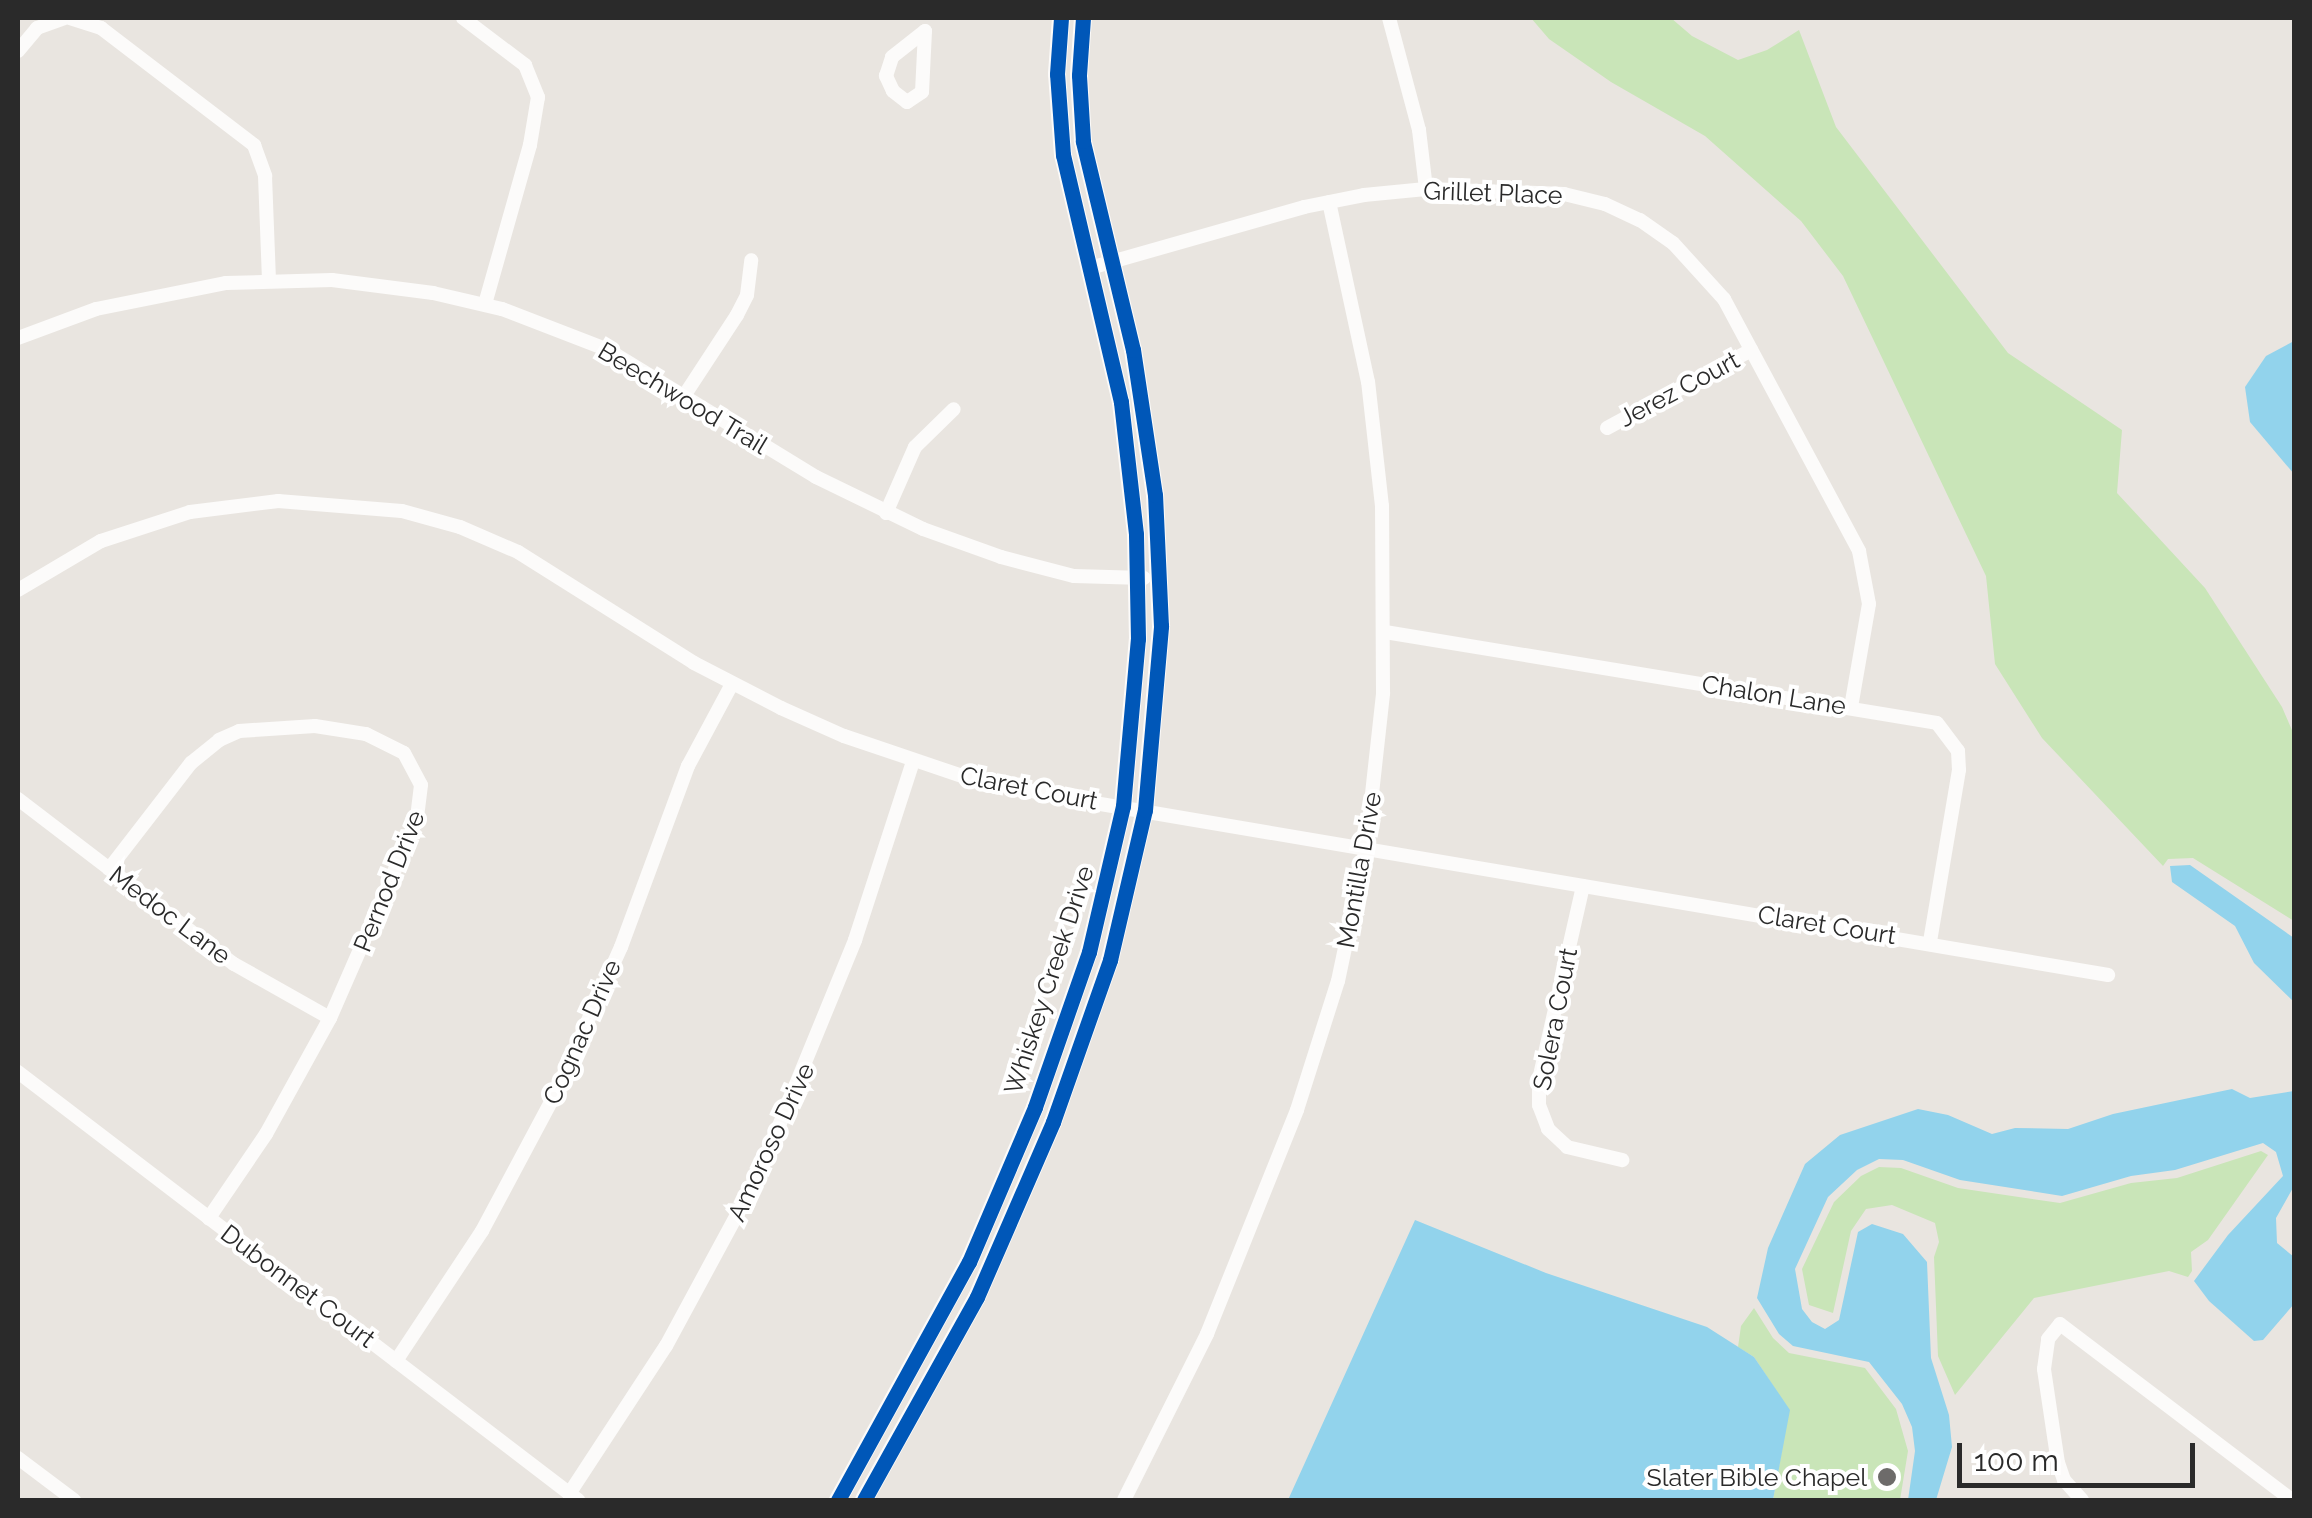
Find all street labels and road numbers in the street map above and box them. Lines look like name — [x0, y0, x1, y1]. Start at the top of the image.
street label: Grillet Place — [1423, 176, 1563, 210]
street label: Beechwood Trail — [592, 335, 774, 461]
street label: Jerez Court — [1614, 345, 1744, 433]
street label: Chalon Lane — [1700, 669, 1848, 721]
street label: Claret Court — [958, 760, 1100, 816]
street label: Montilla Drive — [1330, 790, 1388, 950]
street label: Pernod Drive — [347, 806, 431, 956]
street label: Medoc Lane — [103, 860, 237, 970]
street label: Whiskey Creek Drive — [998, 862, 1100, 1098]
street label: Claret Court — [1756, 899, 1898, 951]
street label: Solera Court — [1527, 945, 1583, 1093]
street label: Cognac Drive — [537, 955, 627, 1109]
street label: Amoroso Drive — [721, 1058, 821, 1226]
street label: Dubonnet Court — [215, 1218, 381, 1354]

